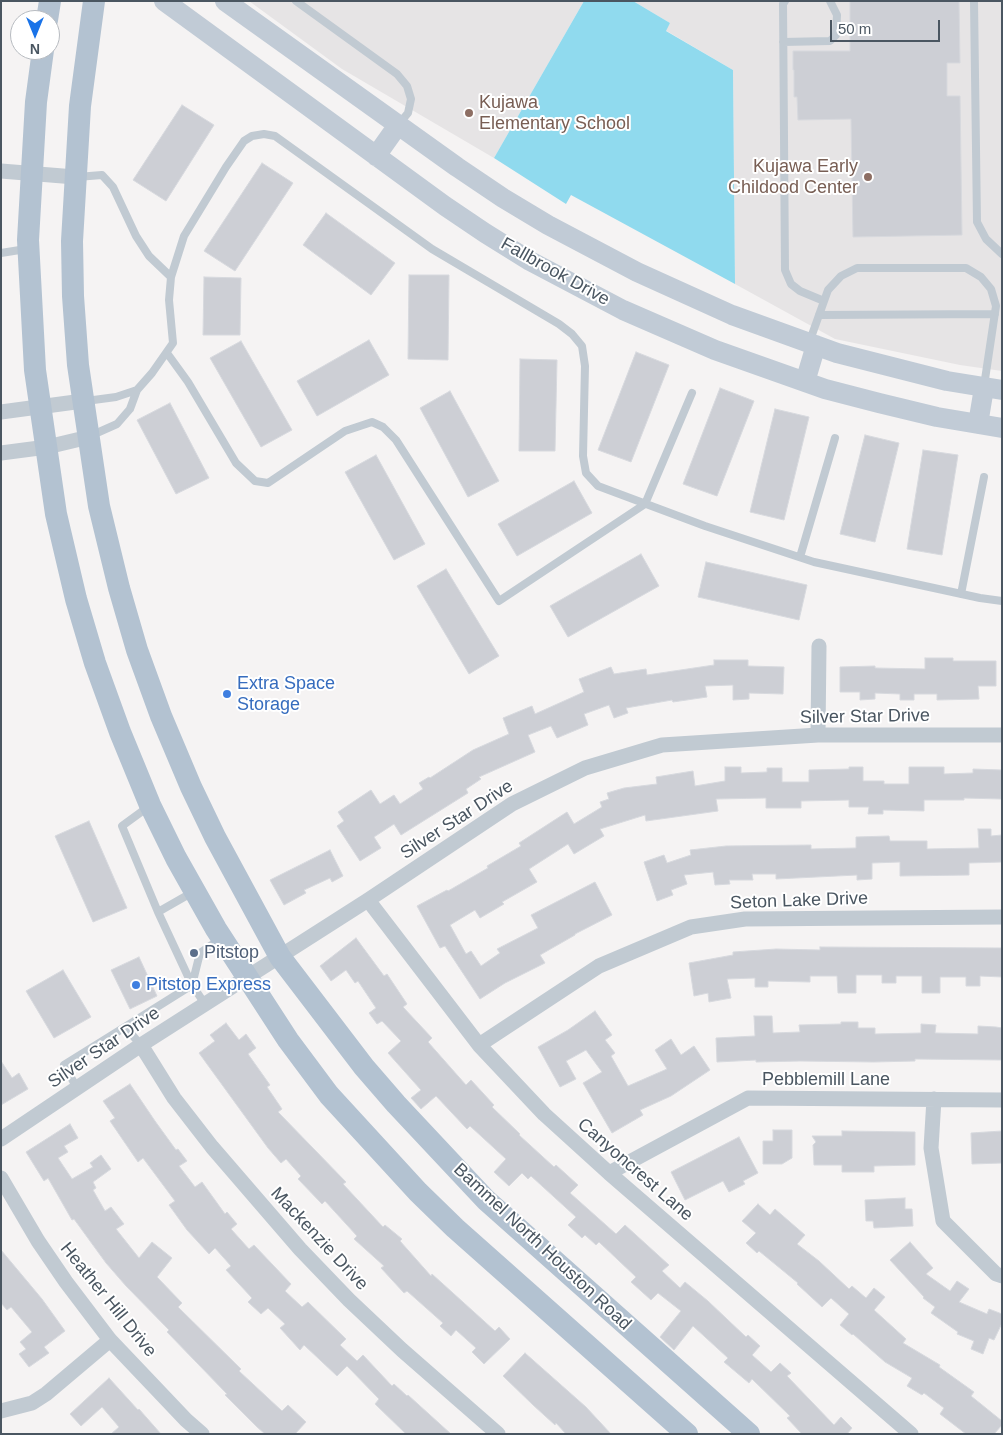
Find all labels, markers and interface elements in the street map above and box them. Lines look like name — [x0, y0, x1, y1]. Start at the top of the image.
north arrow — [10, 10, 60, 60]
scale bar — [833, 10, 943, 42]
text: 50 m — [838, 20, 871, 37]
text: N — [30, 41, 40, 57]
place label: Kujawa Elementary School — [479, 92, 630, 134]
marker: Kujawa Elementary School — [463, 107, 475, 119]
place label: Kujawa Early Childood Center — [728, 156, 858, 198]
marker: Kujawa Early Childood Center — [862, 171, 874, 183]
street label: Fallbrook Drive — [497, 233, 613, 311]
place label: Extra Space Storage — [237, 673, 335, 716]
marker: Extra Space Storage — [221, 688, 233, 700]
street label: Silver Star Drive — [800, 705, 930, 729]
street label: Silver Star Drive — [397, 776, 517, 864]
street label: Seton Lake Drive — [730, 888, 868, 914]
place label: Pitstop — [204, 942, 259, 964]
marker: Pitstop — [188, 947, 200, 959]
place label: Pitstop Express — [146, 974, 271, 996]
marker: Pitstop Express — [130, 979, 142, 991]
street label: Silver Star Drive — [44, 1003, 164, 1093]
street label: Pebblemill Lane — [762, 1069, 890, 1091]
street label: Canyoncrest Lane — [573, 1114, 697, 1226]
street label: Bammel North Houston Road — [449, 1159, 635, 1335]
street label: Mackenzie Drive — [266, 1183, 372, 1295]
street label: Heather Hill Drive — [55, 1238, 161, 1362]

